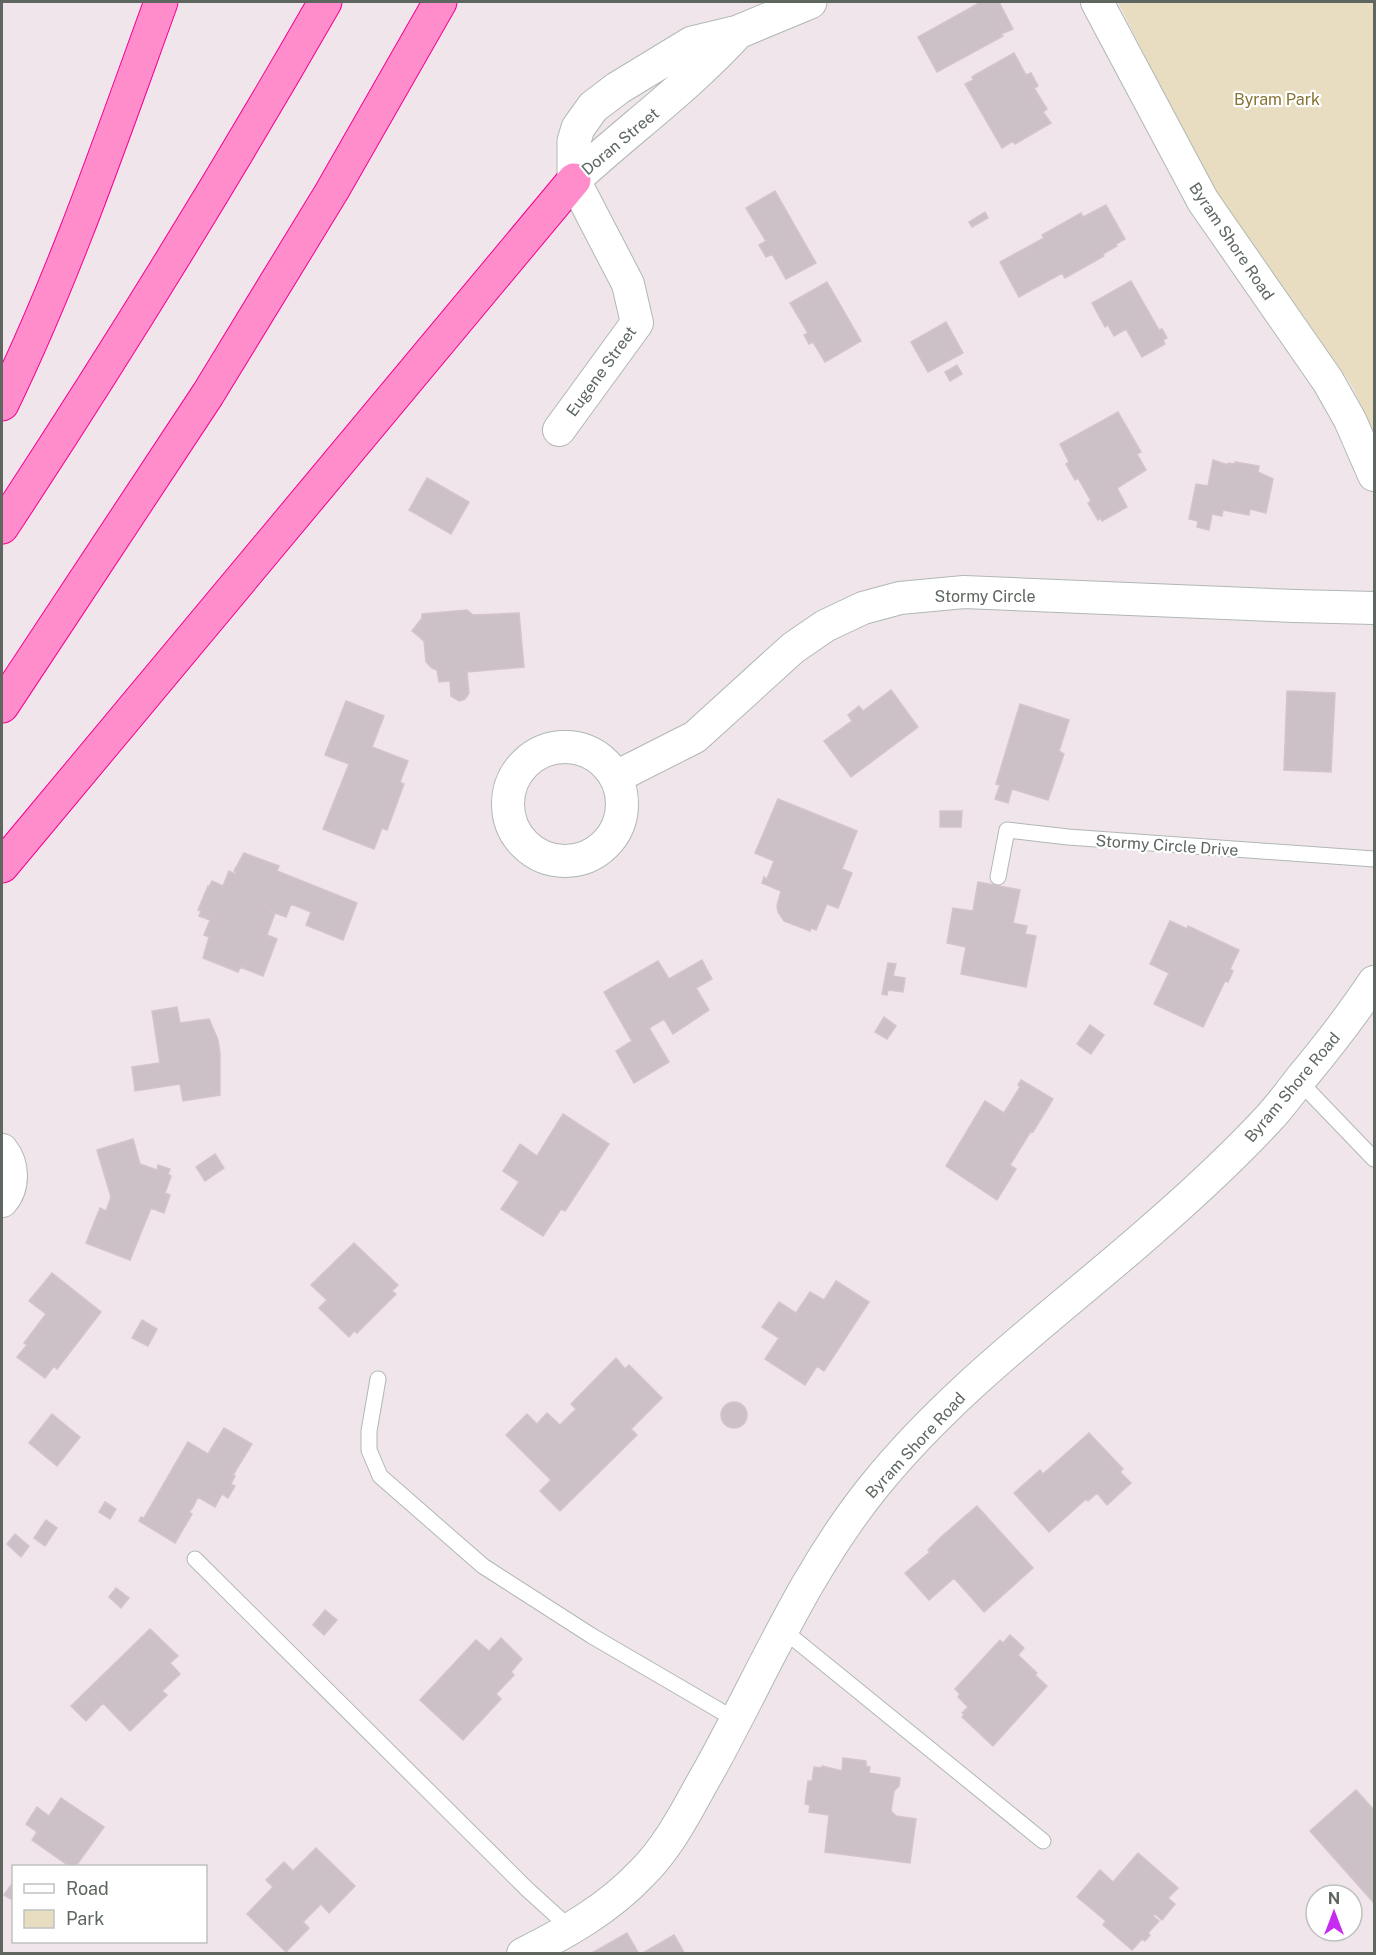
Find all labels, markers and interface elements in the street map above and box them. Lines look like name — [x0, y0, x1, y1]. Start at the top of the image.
park label: Byram Park — [1234, 90, 1320, 109]
street label: Doran Street — [578, 104, 663, 179]
street label: Byram Shore Road — [1185, 179, 1278, 304]
street label: Eugene Street — [562, 323, 640, 420]
street label: Stormy Circle — [935, 587, 1036, 606]
street label: Stormy Circle Drive — [1095, 831, 1239, 860]
street label: Byram Shore Road — [1241, 1028, 1344, 1146]
street label: Byram Shore Road — [861, 1389, 969, 1502]
legend — [12, 1865, 207, 1943]
text: Road — [66, 1878, 109, 1899]
north arrow — [1304, 1883, 1364, 1943]
text: N — [1328, 1889, 1340, 1908]
text: Park — [66, 1908, 104, 1929]

